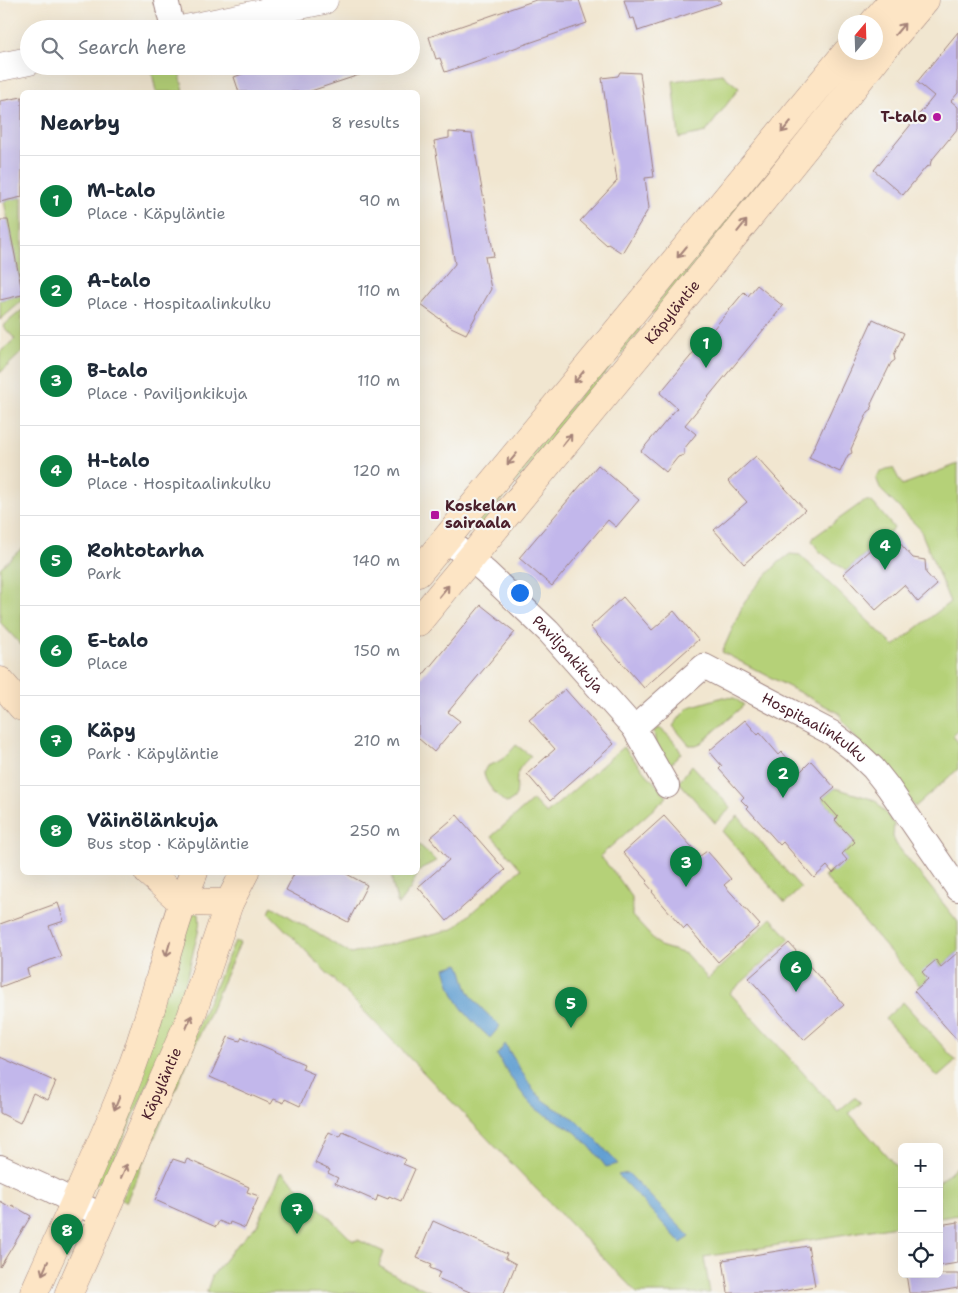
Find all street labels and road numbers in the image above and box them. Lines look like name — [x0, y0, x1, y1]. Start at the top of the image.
street label: Käpyläntie — [640, 276, 704, 348]
street label: Paviljonkikuja — [528, 611, 609, 698]
street label: Hospitaalinkulku — [758, 688, 871, 767]
street label: Käpyläntie — [137, 1044, 186, 1123]

